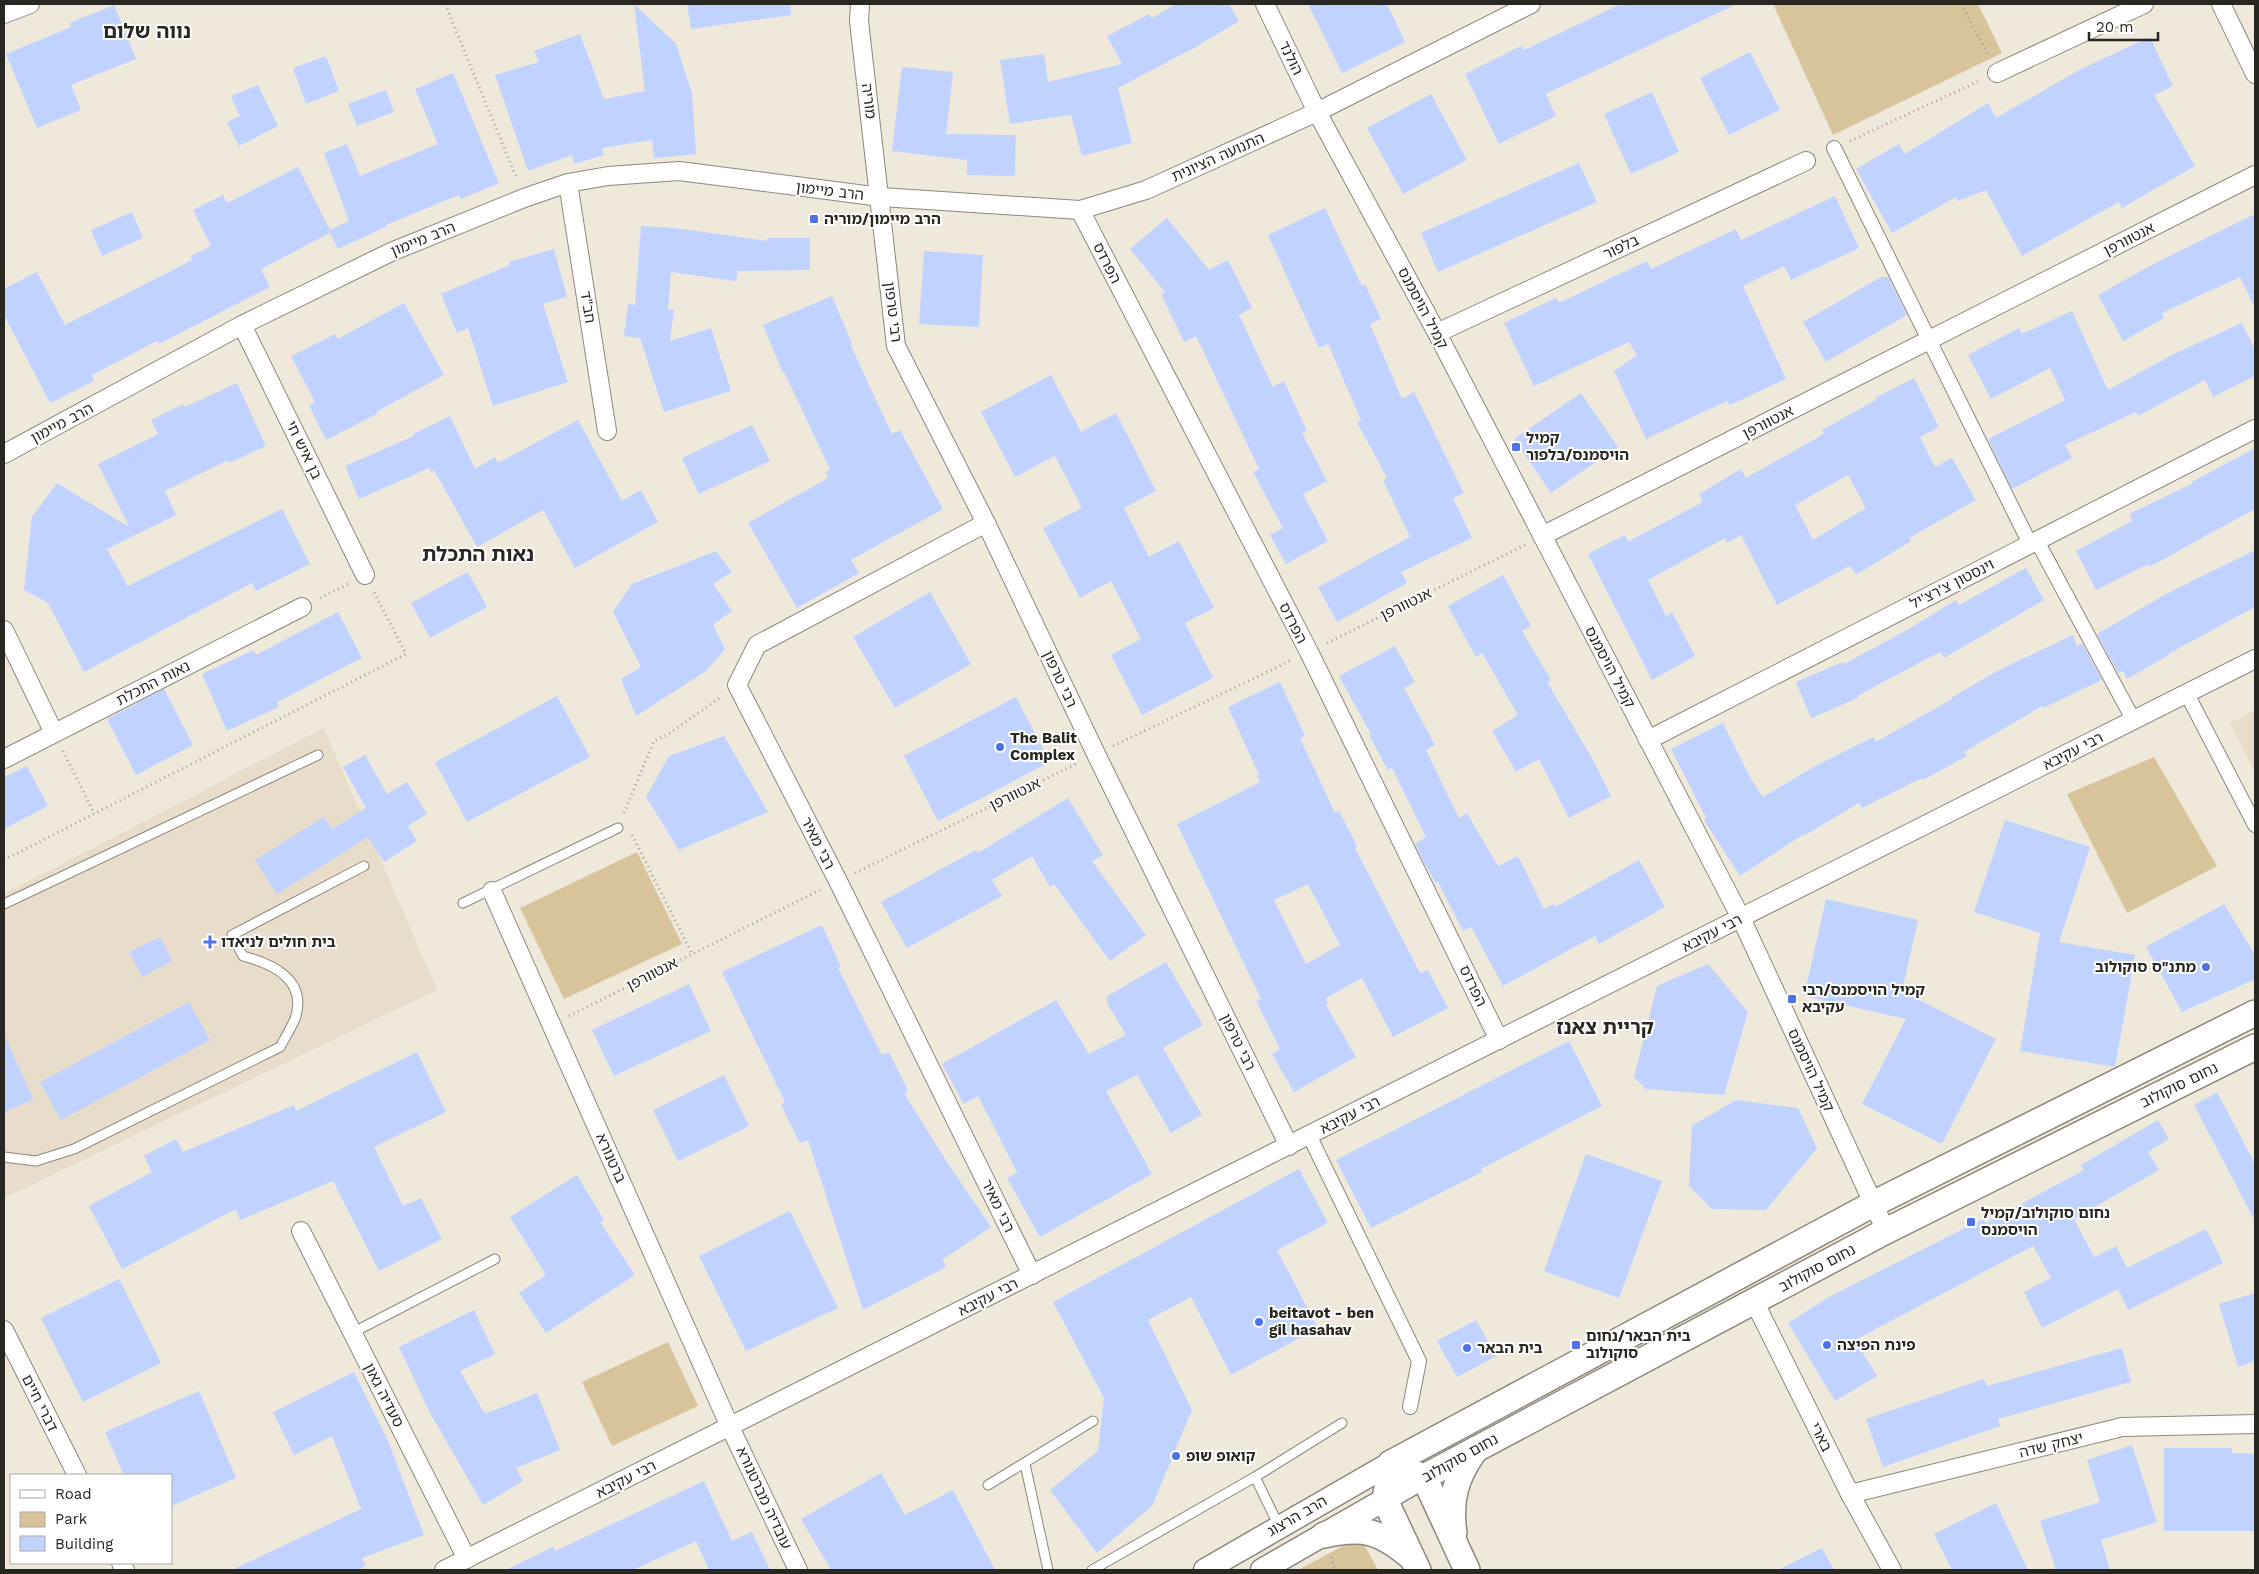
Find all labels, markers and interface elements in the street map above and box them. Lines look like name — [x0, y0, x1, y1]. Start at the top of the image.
scale bar — [2089, 10, 2158, 42]
text: 20 m — [2096, 18, 2134, 36]
district label: נווה שלום — [103, 19, 191, 43]
street label: הולנד — [1275, 38, 1307, 78]
street label: מוריה — [858, 82, 880, 120]
street label: התנועה הציונית — [1169, 129, 1267, 185]
street label: הרב מיימון — [795, 178, 865, 204]
place label: הרב מיימון/מוריה — [824, 210, 941, 228]
marker: הרב מיימון/מוריה — [808, 213, 820, 225]
street label: הרב מיימון — [388, 218, 458, 260]
street label: אנטוורפן — [2100, 219, 2158, 259]
street label: בלפור — [1600, 231, 1642, 263]
street label: הפרדס — [1089, 240, 1125, 286]
street label: קמיל הויסמנס — [1394, 264, 1452, 352]
street label: רבי טרפון — [880, 281, 906, 343]
street label: חב"ד — [577, 289, 599, 325]
street label: הרב מיימון — [28, 399, 96, 447]
street label: אנטוורפן — [1739, 402, 1797, 442]
street label: בן איש חי — [282, 418, 326, 482]
place label: קמיל הויסמנס/בלפור — [1526, 429, 1629, 464]
marker: קמיל הויסמנס/בלפור — [1510, 441, 1522, 453]
district label: נאות התכלת — [422, 542, 534, 566]
street label: וינסטון צ'רצ'יל — [1907, 555, 1997, 613]
street label: אנטוורפן — [1377, 584, 1435, 624]
street label: הפרדס — [1275, 600, 1311, 646]
street label: קמיל הויסמנס — [1581, 623, 1639, 711]
street label: רבי טרפון — [1039, 648, 1081, 710]
street label: נאות התכלת — [113, 657, 193, 709]
street label: רבי עקיבא — [2040, 728, 2106, 774]
place label: The Balit Complex — [1010, 729, 1077, 764]
marker: The Balit Complex — [994, 741, 1006, 753]
street label: אנטוורפן — [986, 774, 1044, 814]
street label: רבי מאיר — [797, 814, 839, 872]
street label: רבי עקיבא — [1679, 910, 1745, 956]
place label: בית חולים לניאדו — [221, 933, 336, 951]
marker: בית חולים לניאדו — [203, 935, 217, 949]
street label: אנטוורפן — [623, 954, 681, 994]
place label: מתנ"ס סוקולוב — [2095, 958, 2196, 976]
marker: מתנ"ס סוקולוב — [2200, 961, 2212, 973]
street label: הפרדס — [1455, 962, 1491, 1010]
place label: קמיל הויסמנס/רבי עקיבא — [1802, 981, 1925, 1016]
marker: קמיל הויסמנס/רבי עקיבא — [1786, 993, 1798, 1005]
street label: רבי טרפון — [1217, 1011, 1259, 1073]
district label: קריית צאנז — [1556, 1015, 1654, 1039]
street label: קמיל הויסמנס — [1784, 1026, 1838, 1114]
street label: נחום סוקולוב — [2137, 1058, 2221, 1112]
street label: רבי עקיבא — [1317, 1092, 1383, 1138]
street label: ברטנורא — [592, 1130, 630, 1186]
street label: רבי מאיר — [978, 1177, 1018, 1235]
place label: נחום סוקולוב/קמיל הויסמנס — [1981, 1204, 2110, 1239]
marker: נחום סוקולוב/קמיל הויסמנס — [1965, 1216, 1977, 1228]
street label: נחום סוקולוב — [1776, 1240, 1858, 1296]
street label: רבי עקיבא — [955, 1274, 1021, 1320]
place label: beitavot - ben gil hasahav — [1269, 1304, 1374, 1339]
marker: beitavot - ben gil hasahav — [1253, 1316, 1265, 1328]
place label: בית הבאר/נחום סוקולוב — [1586, 1327, 1691, 1362]
place label: פינת הפיצה — [1837, 1336, 1916, 1354]
place label: בית הבאר — [1477, 1339, 1543, 1357]
marker: בית הבאר/נחום סוקולוב — [1570, 1339, 1582, 1351]
marker: פינת הפיצה — [1821, 1339, 1833, 1351]
marker: בית הבאר — [1461, 1342, 1473, 1354]
street label: סעדיה גאון — [360, 1360, 408, 1430]
street label: דברי חיים — [18, 1371, 62, 1435]
street label: בארי — [1806, 1419, 1836, 1455]
street label: יצחק שדה — [2017, 1428, 2085, 1462]
street label: נחום סוקולוב — [1419, 1430, 1501, 1486]
street label: עובדיה מברטנורא — [732, 1444, 796, 1552]
place label: קואופ שופ — [1186, 1447, 1256, 1465]
marker: קואופ שופ — [1170, 1450, 1182, 1462]
street label: רבי עקיבא — [593, 1456, 659, 1502]
legend — [10, 1474, 172, 1564]
text: Road — [55, 1485, 92, 1503]
street label: הרב הרצוג — [1264, 1492, 1330, 1540]
text: Park — [55, 1510, 88, 1528]
text: Building — [55, 1535, 113, 1553]

